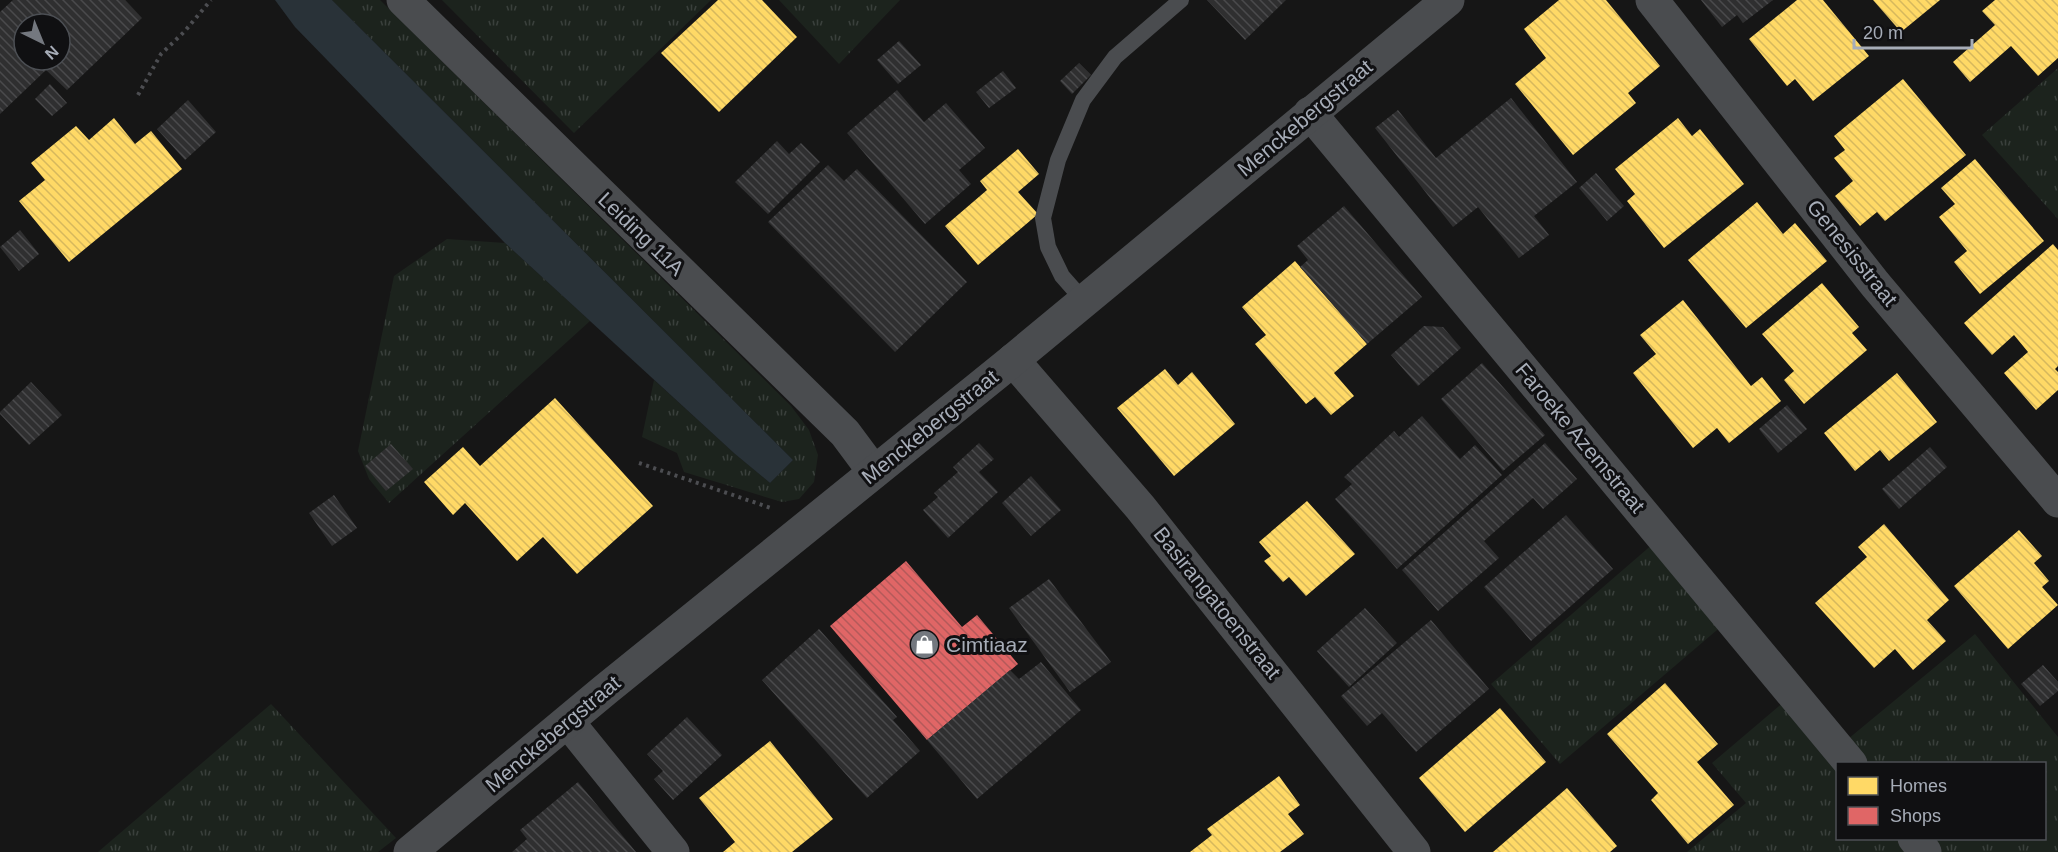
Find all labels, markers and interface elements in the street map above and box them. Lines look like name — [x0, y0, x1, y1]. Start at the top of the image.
north arrow — [12, 12, 72, 72]
scale bar — [1854, 12, 1972, 50]
text: 20 m — [1863, 23, 1903, 43]
text: N — [42, 42, 62, 63]
street label: Menckebergstraat — [1233, 55, 1377, 180]
street label: Leiding 11A — [594, 187, 689, 280]
street label: Genesisstraat — [1803, 195, 1902, 310]
street label: Faroeke Azemstraat — [1511, 358, 1650, 517]
street label: Menckebergstraat — [857, 365, 1002, 488]
street label: Basirangatoenstraat — [1149, 522, 1286, 683]
shop icon: Cimtiaaz — [909, 629, 941, 661]
place label: Cimtiaaz — [946, 633, 1028, 656]
street label: Menckebergstraat — [481, 671, 625, 796]
legend — [1836, 762, 2046, 840]
text: Homes — [1890, 776, 1947, 796]
text: Shops — [1890, 806, 1941, 826]

